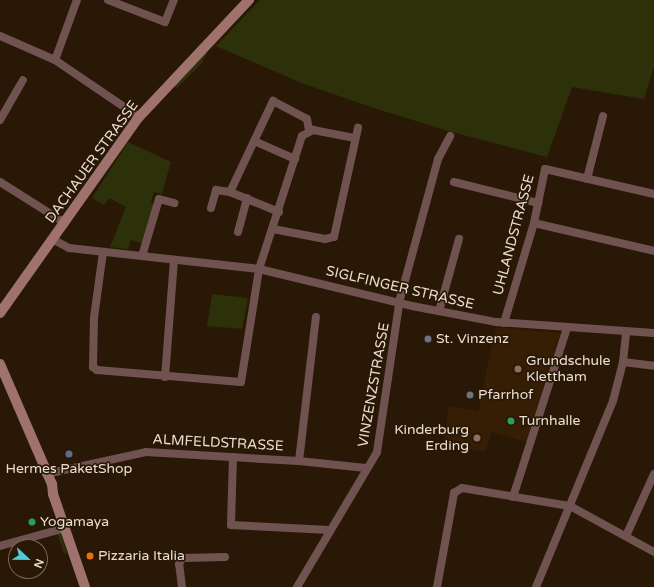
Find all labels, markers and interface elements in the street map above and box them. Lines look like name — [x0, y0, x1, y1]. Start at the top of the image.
street label: DACHAUER STRASSE — [42, 97, 142, 227]
street label: UHLANDSTRASSE — [490, 173, 538, 297]
street label: SIGLFINGER STRASSE — [324, 263, 476, 313]
street label: VINZENZSTRASSE — [355, 321, 393, 449]
place label: St. Vinzenz — [436, 331, 509, 347]
marker: St. Vinzenz — [423, 334, 433, 344]
place label: Grundschule Klettham — [526, 353, 610, 386]
marker: Grundschule Klettham — [513, 364, 523, 374]
place label: Pfarrhof — [478, 387, 533, 403]
marker: Pfarrhof — [465, 390, 475, 400]
place label: Turnhalle — [519, 413, 580, 429]
marker: Turnhalle — [506, 416, 516, 426]
place label: Kinderburg Erding — [394, 422, 469, 454]
street label: ALMFELDSTRASSE — [152, 431, 284, 455]
marker: Kinderburg Erding — [472, 433, 482, 443]
marker: Hermes PaketShop — [64, 449, 74, 459]
place label: Hermes PaketShop — [6, 461, 132, 477]
place label: Yogamaya — [40, 514, 109, 530]
marker: Yogamaya — [27, 517, 37, 527]
north arrow — [8, 539, 48, 579]
place label: Pizzaria Italia — [98, 548, 185, 564]
marker: Pizzaria Italia — [85, 551, 95, 561]
text: N — [31, 557, 46, 570]

